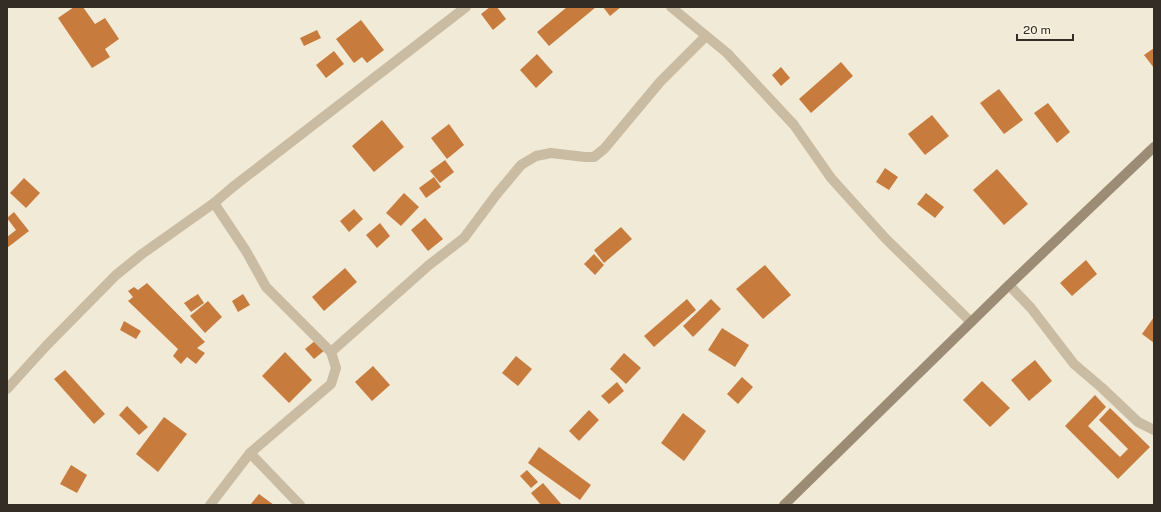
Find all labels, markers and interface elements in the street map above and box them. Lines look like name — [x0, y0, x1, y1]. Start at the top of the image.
scale bar — [1017, 16, 1073, 42]
text: 20 m — [1023, 23, 1051, 37]

